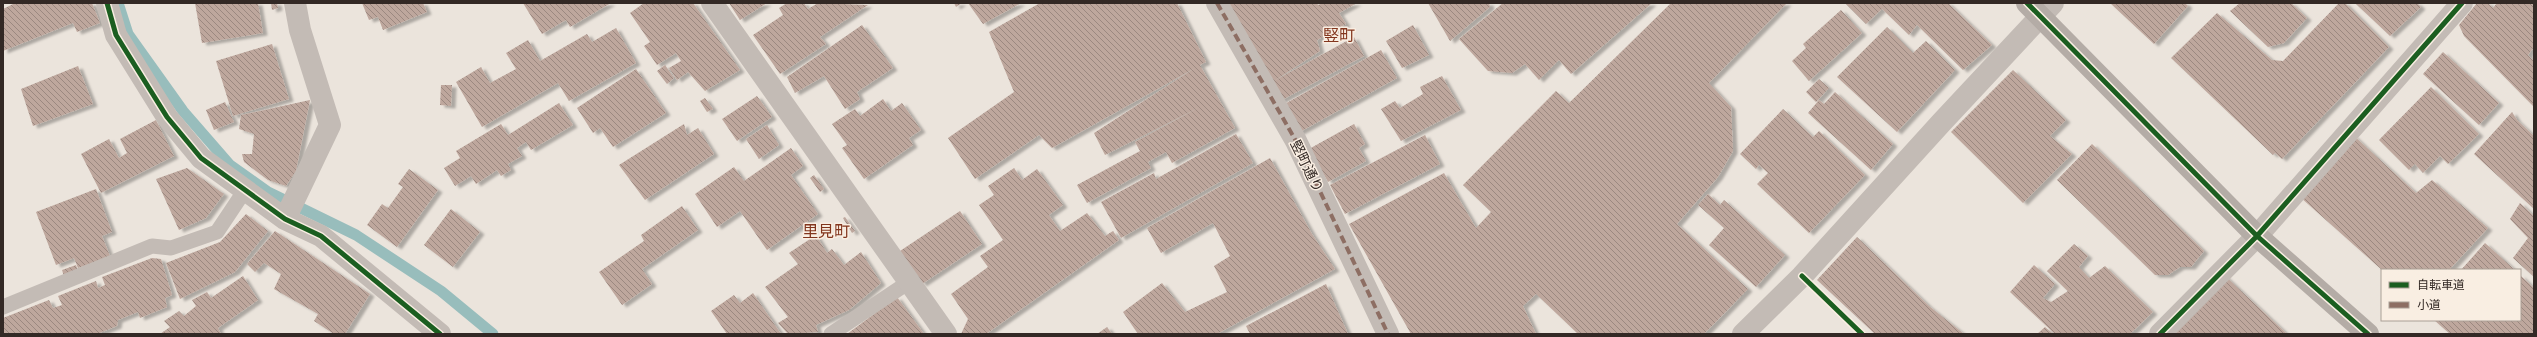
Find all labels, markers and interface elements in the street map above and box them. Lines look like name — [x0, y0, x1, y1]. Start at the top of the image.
district label: 竪町 — [1323, 27, 1355, 44]
street label: 竪町通り — [1288, 137, 1326, 195]
district label: 里見町 — [802, 223, 850, 240]
legend — [2381, 269, 2521, 321]
text: 自転車道 — [2417, 278, 2465, 292]
text: 小道 — [2417, 298, 2441, 312]

